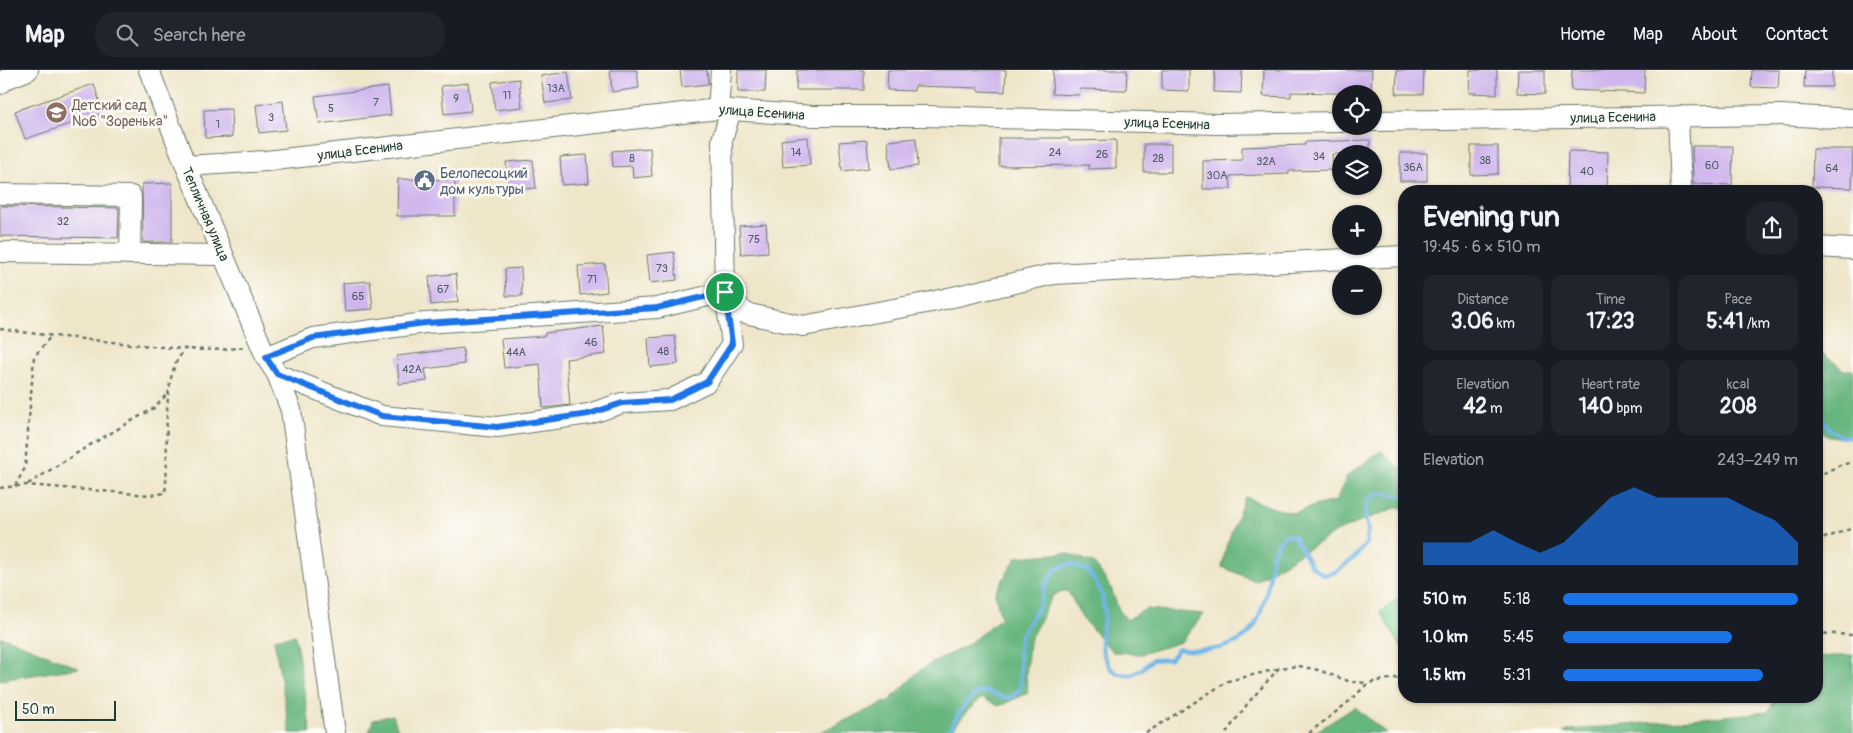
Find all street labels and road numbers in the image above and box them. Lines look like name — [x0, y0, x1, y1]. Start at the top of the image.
street label: улица Есенина — [718, 101, 805, 124]
street label: улица Есенина — [1569, 108, 1656, 127]
street label: улица Есенина — [1123, 113, 1210, 133]
street label: улица Есенина — [315, 137, 404, 164]
street label: Тепличная улица — [178, 165, 233, 264]

